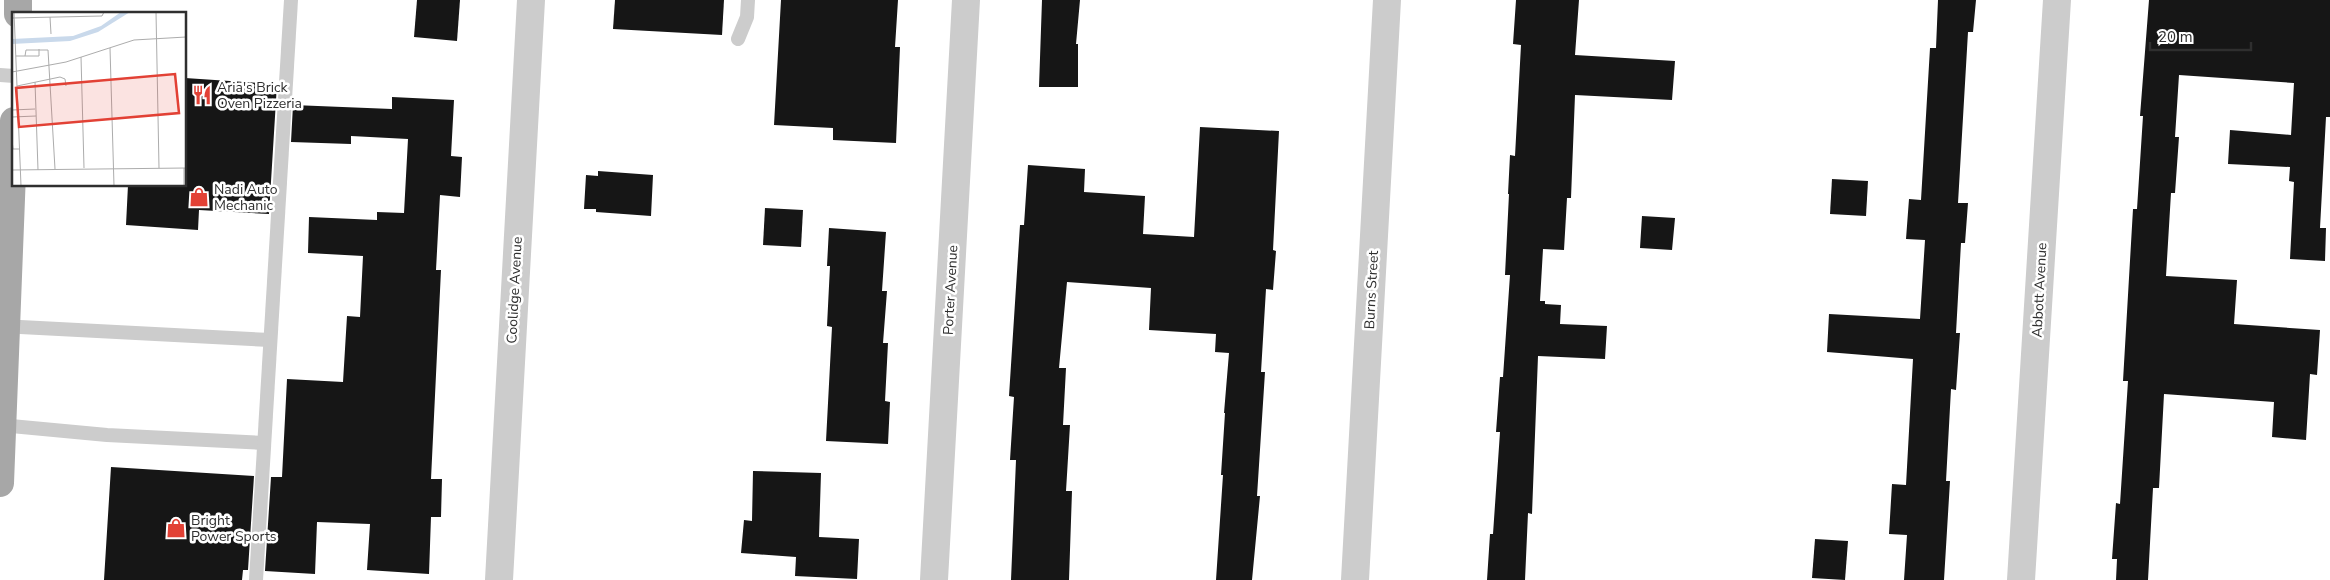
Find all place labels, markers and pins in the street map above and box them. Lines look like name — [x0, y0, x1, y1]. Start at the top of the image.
place label: Aria's Brick Oven Pizzeria — [217, 78, 302, 113]
restaurant icon: Aria's Brick Oven Pizzeria — [191, 84, 213, 106]
place label: Nadi Auto Mechanic — [214, 180, 278, 215]
shop icon: Nadi Auto Mechanic — [188, 186, 210, 208]
place label: Bright Power Sports — [191, 511, 277, 546]
shop icon: Bright Power Sports — [165, 517, 187, 539]

